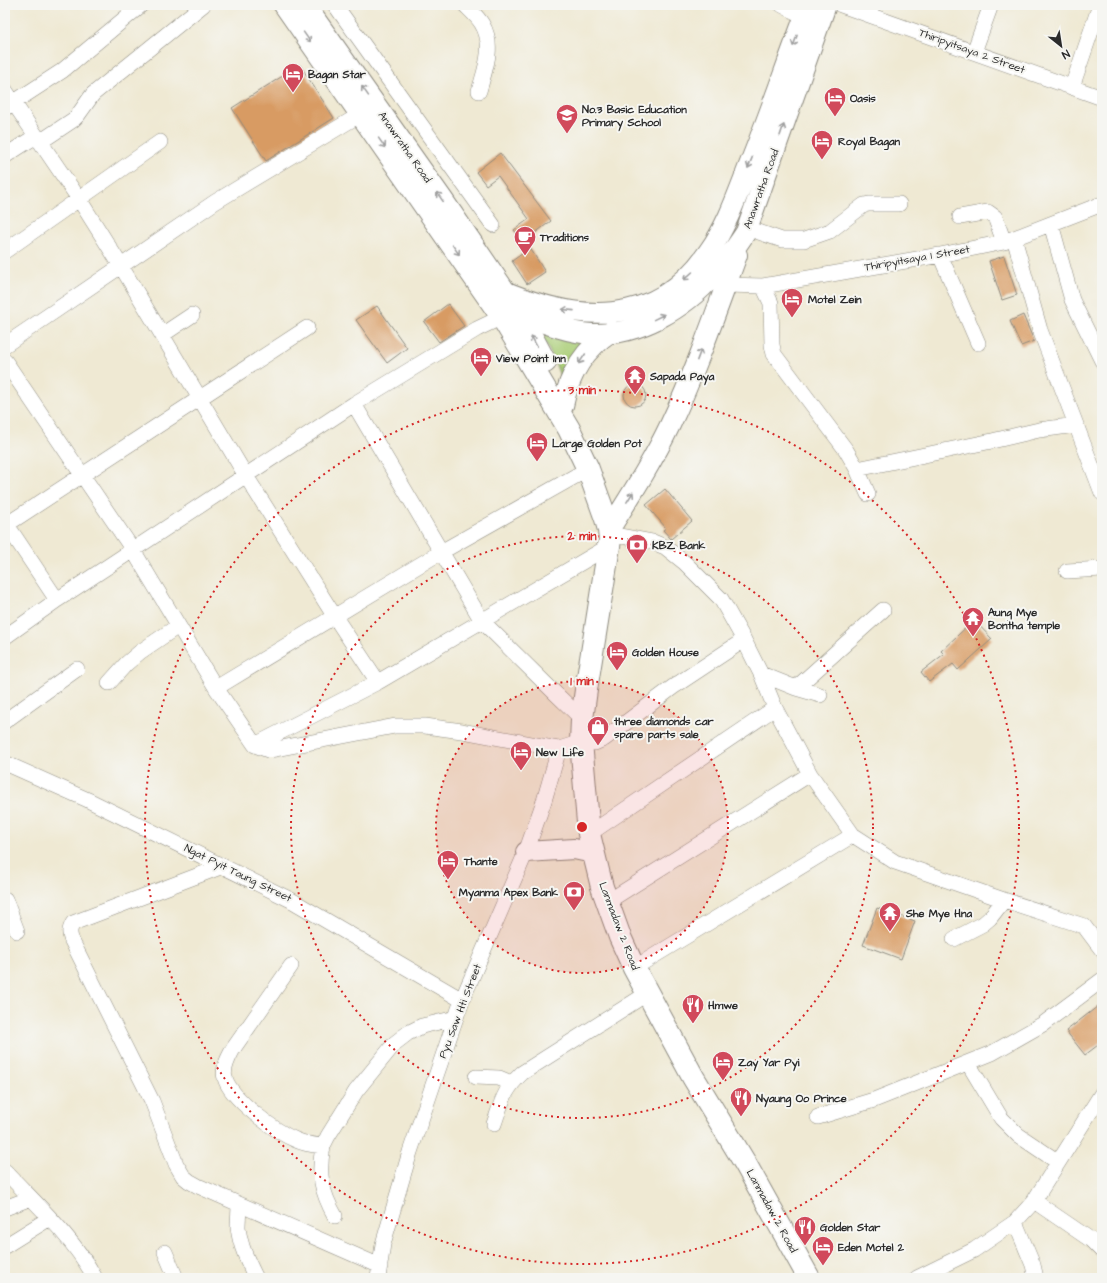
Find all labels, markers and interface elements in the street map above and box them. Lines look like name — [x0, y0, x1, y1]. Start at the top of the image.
street label: Thiripyitsaya 2 Street — [917, 25, 1028, 78]
north arrow — [1041, 26, 1081, 66]
one-way arrow — [303, 31, 311, 42]
one-way arrow — [791, 35, 799, 47]
text: N — [1059, 46, 1072, 62]
hotel icon: Bagan Star — [280, 61, 306, 94]
place label: Bagan Star — [308, 67, 367, 84]
one-way arrow — [361, 85, 369, 96]
hotel icon: Oasis — [822, 85, 848, 118]
place label: Oasis — [850, 91, 876, 106]
school or university icon: No.3 Basic Education Primary School — [554, 102, 580, 135]
place label: No.3 Basic Education Primary School — [582, 102, 687, 132]
street label: Anawratha Road — [375, 108, 435, 186]
one-way arrow — [778, 124, 786, 136]
hotel icon: Royal Bagan — [809, 128, 835, 161]
place label: Royal Bagan — [838, 134, 900, 151]
one-way arrow — [378, 137, 386, 148]
street label: Anawratha Road — [740, 147, 783, 231]
one-way arrow — [745, 157, 753, 169]
one-way arrow — [436, 192, 444, 203]
cafe icon: Traditions — [512, 224, 538, 257]
place label: Traditions — [539, 230, 590, 245]
street label: Thiripyitsaya 1 Street — [863, 241, 972, 276]
one-way arrow — [452, 244, 460, 255]
one-way arrow — [683, 271, 693, 280]
hotel icon: Motel Zein — [779, 286, 805, 319]
place label: Motel Zein — [808, 292, 862, 307]
one-way arrow — [562, 307, 575, 314]
one-way arrow — [653, 313, 665, 320]
one-way arrow — [530, 335, 537, 347]
hotel icon: View Point Inn — [468, 345, 494, 378]
one-way arrow — [695, 349, 703, 361]
place label: View Point Inn — [495, 351, 566, 366]
one-way arrow — [578, 353, 586, 364]
temple icon: Sapada Paya — [622, 363, 648, 396]
place label: Sapada Paya — [649, 369, 715, 386]
text: 3 min — [567, 382, 596, 399]
hotel icon: Large Golden Pot — [524, 430, 550, 463]
place label: Large Golden Pot — [552, 436, 643, 453]
one-way arrow — [626, 492, 634, 503]
text: 2 min — [567, 528, 596, 545]
bank icon: KBZ Bank — [624, 532, 650, 565]
place label: KBZ Bank — [652, 538, 705, 553]
temple icon: Aung Mye Bontha temple — [960, 605, 986, 638]
place label: Aung Mye Bontha temple — [988, 605, 1060, 634]
hotel icon: Golden House — [604, 639, 630, 672]
place label: Golden House — [632, 645, 699, 660]
text: 1 min — [570, 673, 594, 690]
shop icon: three diamonds car spare parts sale — [585, 714, 611, 747]
place label: three diamonds car spare parts sale — [613, 714, 715, 743]
hotel icon: New Life — [508, 739, 534, 772]
place label: New Life — [536, 745, 584, 760]
centre of rings — [575, 820, 589, 834]
street label: Ngat Pyit Taung Street — [181, 840, 295, 907]
hotel icon: Thante — [435, 848, 461, 881]
place label: Thante — [463, 854, 498, 869]
bank icon: Myanma Apex Bank — [561, 879, 587, 912]
street label: Lanmadaw 2 Road — [595, 880, 643, 973]
place label: Myanma Apex Bank — [459, 885, 558, 902]
temple icon: She Mye Hna — [877, 900, 903, 933]
place label: She Mye Hna — [905, 906, 973, 923]
street label: Pyu Saw Hti Street — [435, 961, 486, 1061]
restaurant icon: Hmwe — [680, 992, 706, 1025]
place label: Hmwe — [707, 998, 738, 1013]
hotel icon: Zay Yar Pyi — [710, 1049, 736, 1082]
place label: Zay Yar Pyi — [738, 1055, 800, 1072]
restaurant icon: Nyaung Oo Prince — [728, 1085, 754, 1118]
place label: Nyaung Oo Prince — [756, 1091, 847, 1108]
street label: Lanmadaw 2 Road — [743, 1167, 801, 1256]
restaurant icon: Golden Star — [792, 1214, 818, 1247]
place label: Golden Star — [820, 1220, 881, 1235]
hotel icon: Eden Motel 2 — [810, 1234, 836, 1267]
place label: Eden Motel 2 — [838, 1240, 905, 1255]

